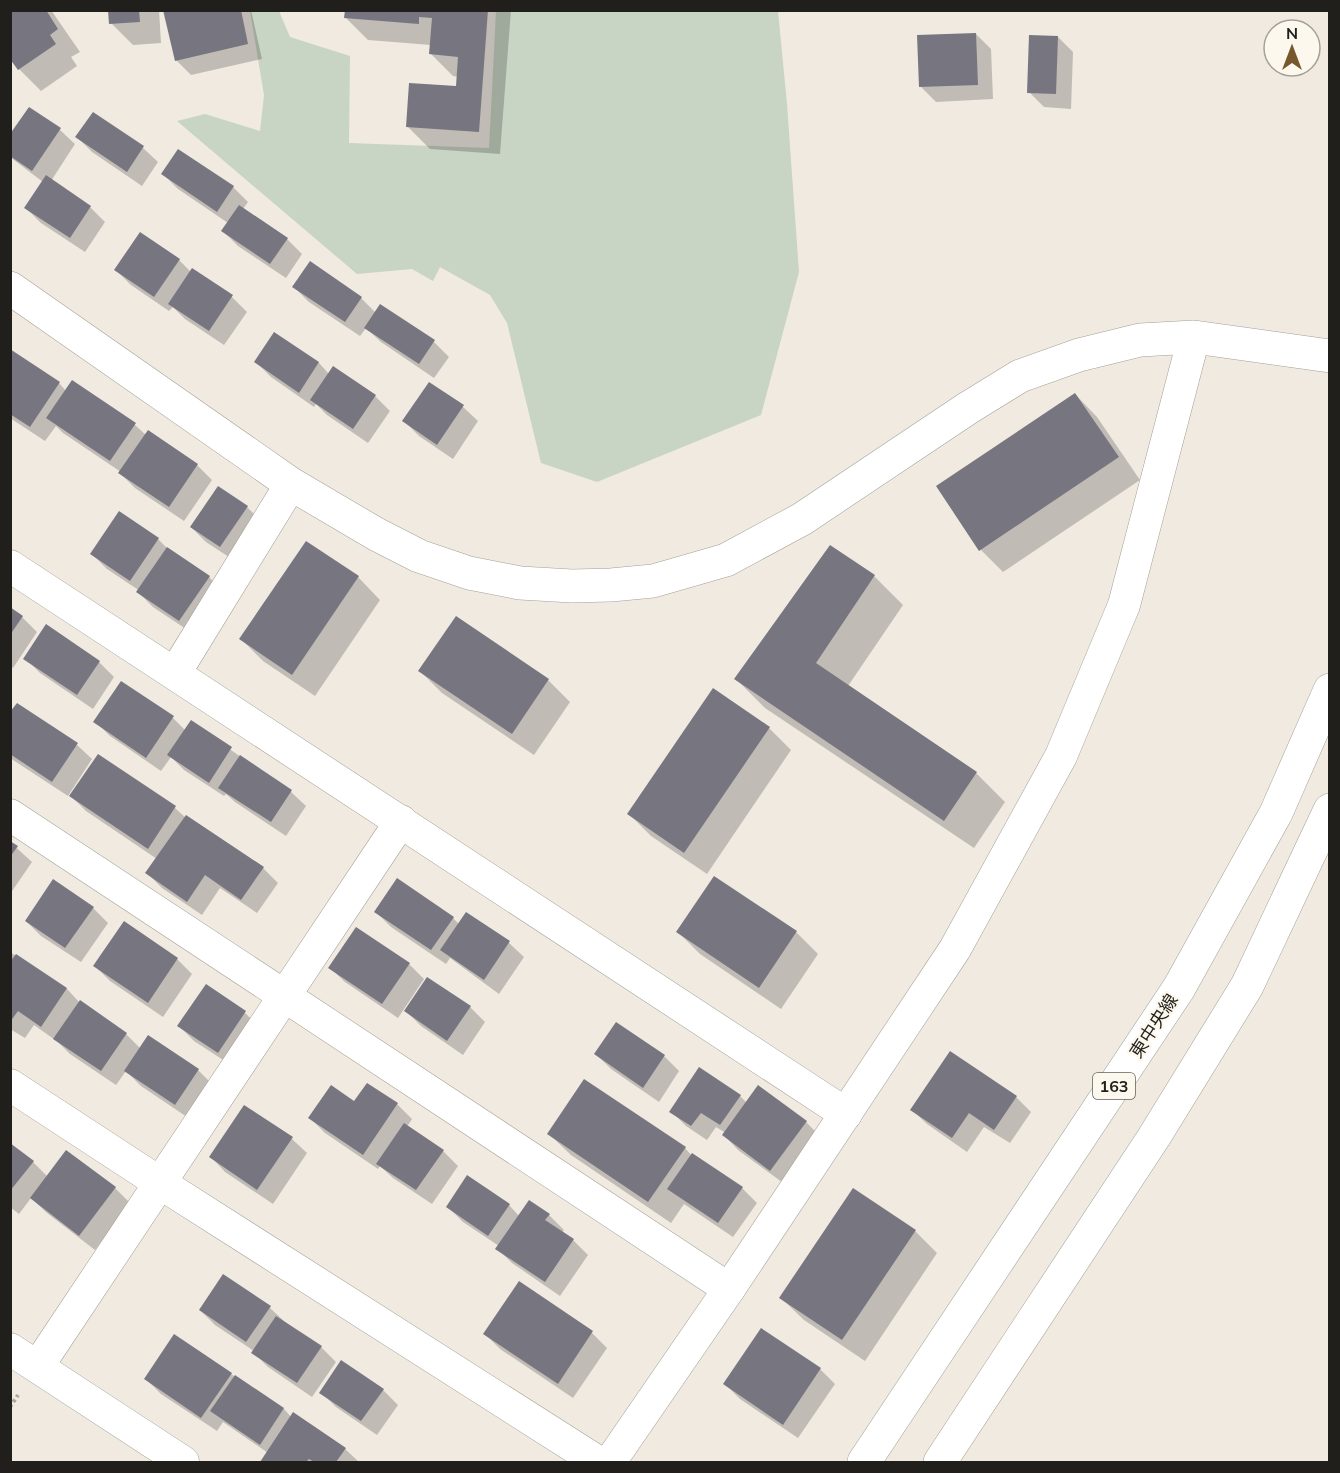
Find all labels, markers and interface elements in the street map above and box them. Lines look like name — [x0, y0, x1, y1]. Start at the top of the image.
north arrow — [1262, 18, 1322, 78]
text: N — [1286, 23, 1298, 43]
street label: 東中央線 — [1124, 989, 1183, 1062]
road number: 163 — [1093, 1073, 1135, 1099]

